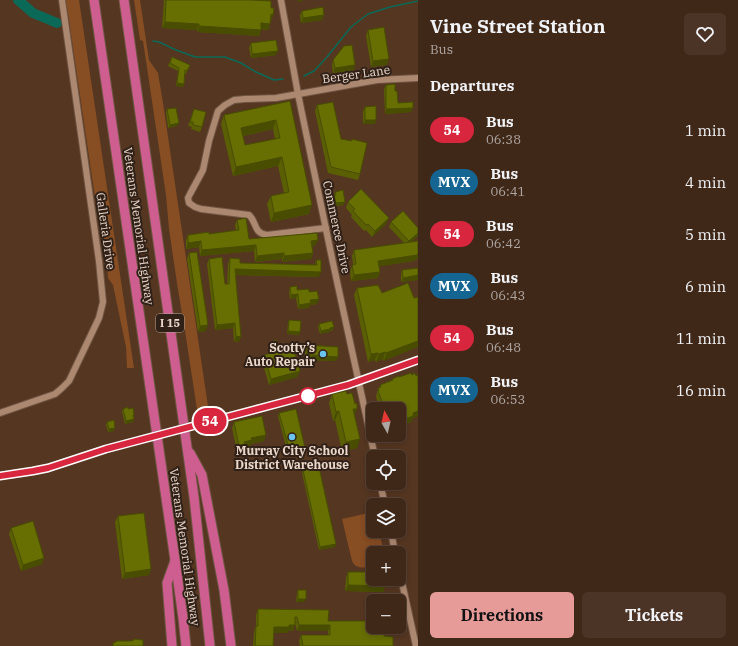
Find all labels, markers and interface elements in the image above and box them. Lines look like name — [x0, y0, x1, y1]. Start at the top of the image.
button: heart — [684, 13, 726, 55]
text: Vine Street Station — [430, 14, 606, 38]
text: Bus — [430, 41, 453, 58]
street label: Berger Lane — [321, 62, 391, 86]
text: Departures — [430, 76, 514, 95]
text: Bus — [486, 112, 514, 131]
text: 54 — [444, 121, 460, 139]
text: 1 min — [685, 121, 726, 140]
text: 06:38 — [486, 131, 521, 148]
street label: Veterans Memorial Highway — [121, 146, 158, 306]
text: Bus — [490, 164, 518, 183]
text: MVX — [438, 173, 470, 191]
text: 4 min — [685, 173, 726, 192]
street label: Commerce Drive — [320, 179, 354, 275]
text: 06:41 — [490, 183, 525, 200]
street label: Galleria Drive — [93, 191, 119, 271]
text: Bus — [486, 216, 514, 235]
text: 54 — [444, 225, 460, 243]
text: 5 min — [685, 225, 726, 244]
text: 06:42 — [486, 235, 521, 252]
text: Bus — [490, 268, 518, 287]
text: MVX — [438, 277, 470, 295]
text: 6 min — [685, 277, 726, 296]
text: 06:43 — [490, 287, 525, 304]
road number: I 15 — [156, 314, 184, 332]
text: Bus — [486, 320, 514, 339]
text: 54 — [444, 329, 460, 347]
text: 11 min — [676, 329, 726, 348]
text: 06:48 — [486, 339, 521, 356]
place label: Scotty’s Auto Repair — [245, 340, 315, 369]
marker: Scotty’s Auto Repair — [318, 349, 328, 359]
text: Bus — [490, 372, 518, 391]
text: MVX — [438, 381, 470, 399]
text: 16 min — [676, 381, 726, 400]
unlabelled marker — [299, 387, 317, 405]
text: 06:53 — [490, 391, 525, 408]
north arrow — [366, 402, 406, 442]
map controls — [366, 402, 406, 634]
line badge: 54 — [192, 408, 228, 434]
text: 54 — [202, 412, 218, 430]
marker: Murray City School District Warehouse — [287, 432, 297, 442]
place label: Murray City School District Warehouse — [235, 443, 349, 472]
button: locate — [366, 450, 406, 490]
street label: Veterans Memorial Highway — [167, 467, 204, 627]
button: layers — [366, 498, 406, 538]
button: + — [366, 546, 406, 586]
button: Directions — [430, 592, 574, 638]
button: Tickets — [582, 592, 726, 638]
button: − — [366, 594, 406, 634]

